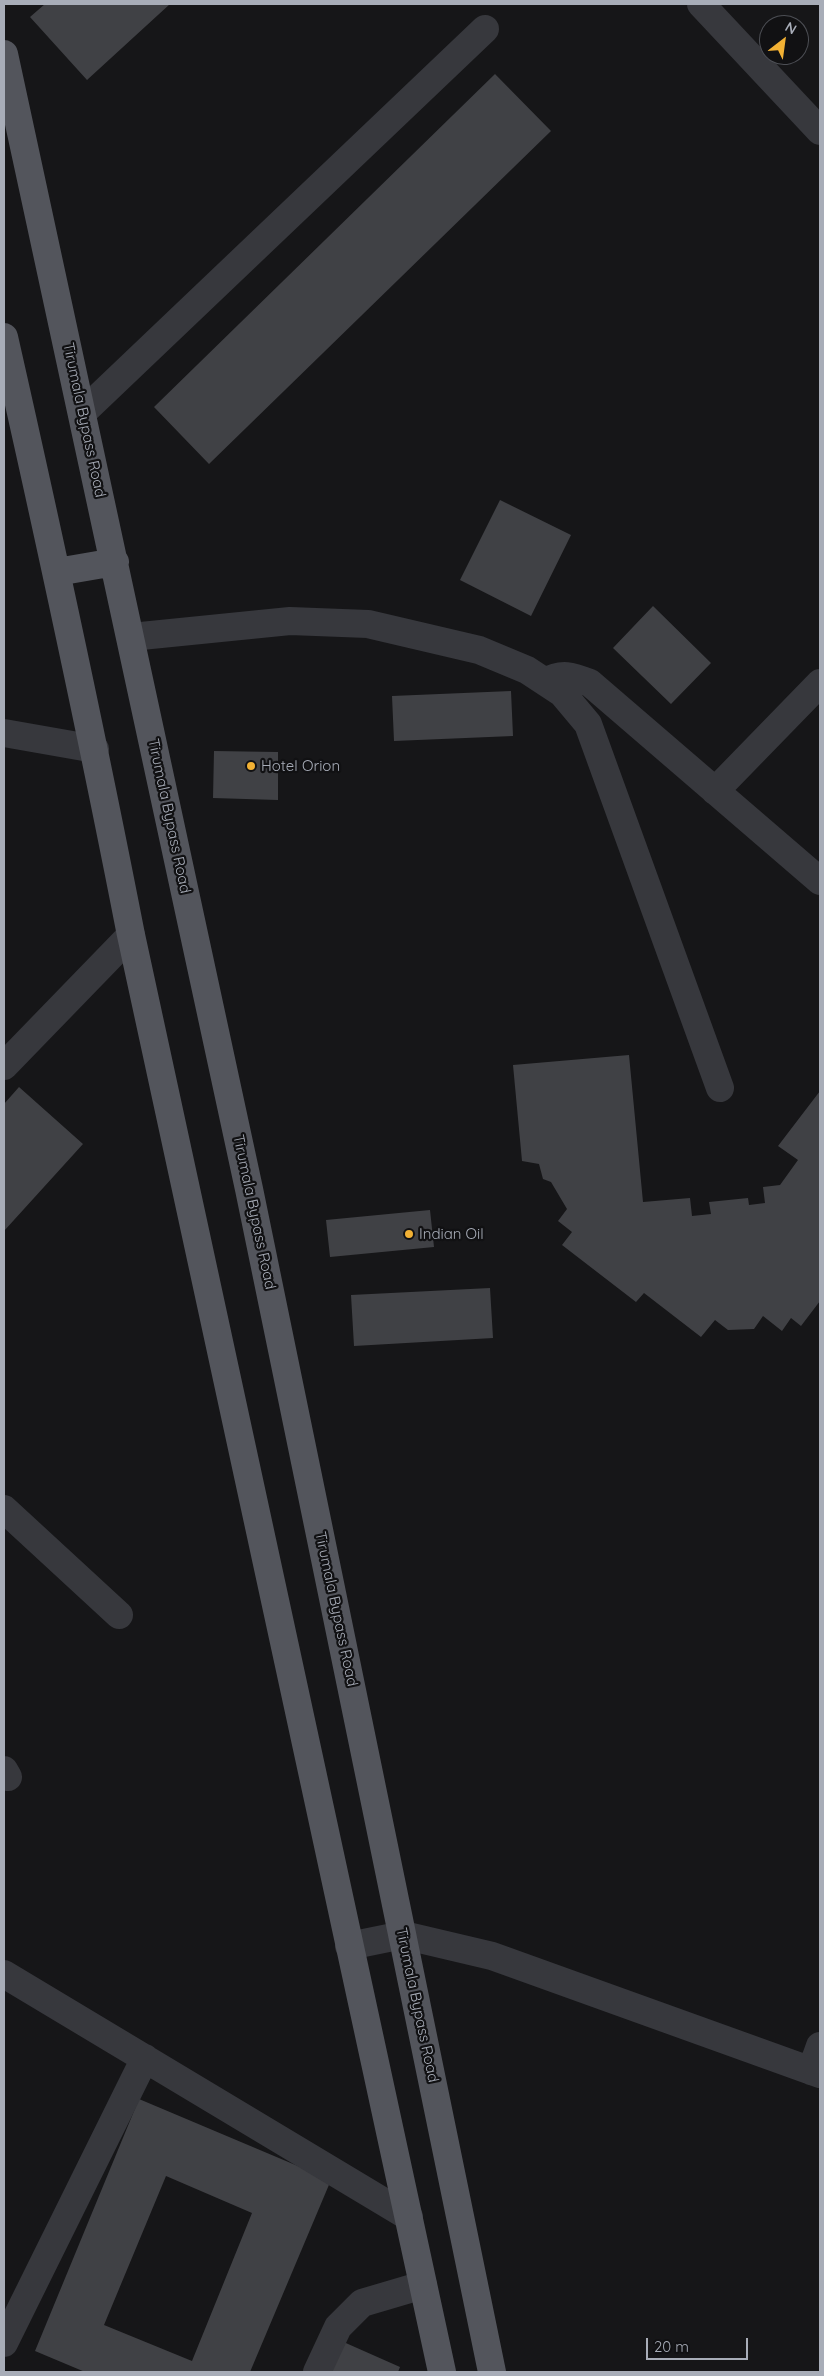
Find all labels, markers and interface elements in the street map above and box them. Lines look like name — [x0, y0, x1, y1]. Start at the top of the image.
north arrow — [759, 15, 809, 65]
text: N — [782, 18, 800, 38]
street label: Tirumala Bypass Road — [59, 341, 109, 499]
street label: Tirumala Bypass Road — [144, 737, 194, 895]
place label: Hotel Orion — [261, 757, 340, 775]
marker: Hotel Orion — [245, 760, 257, 772]
street label: Tirumala Bypass Road — [229, 1133, 279, 1291]
place label: Indian Oil — [419, 1225, 484, 1243]
marker: Indian Oil — [403, 1228, 415, 1240]
street label: Tirumala Bypass Road — [311, 1530, 361, 1688]
street label: Tirumala Bypass Road — [392, 1926, 442, 2084]
scale bar — [649, 2328, 752, 2360]
text: 20 m — [654, 2337, 689, 2356]

